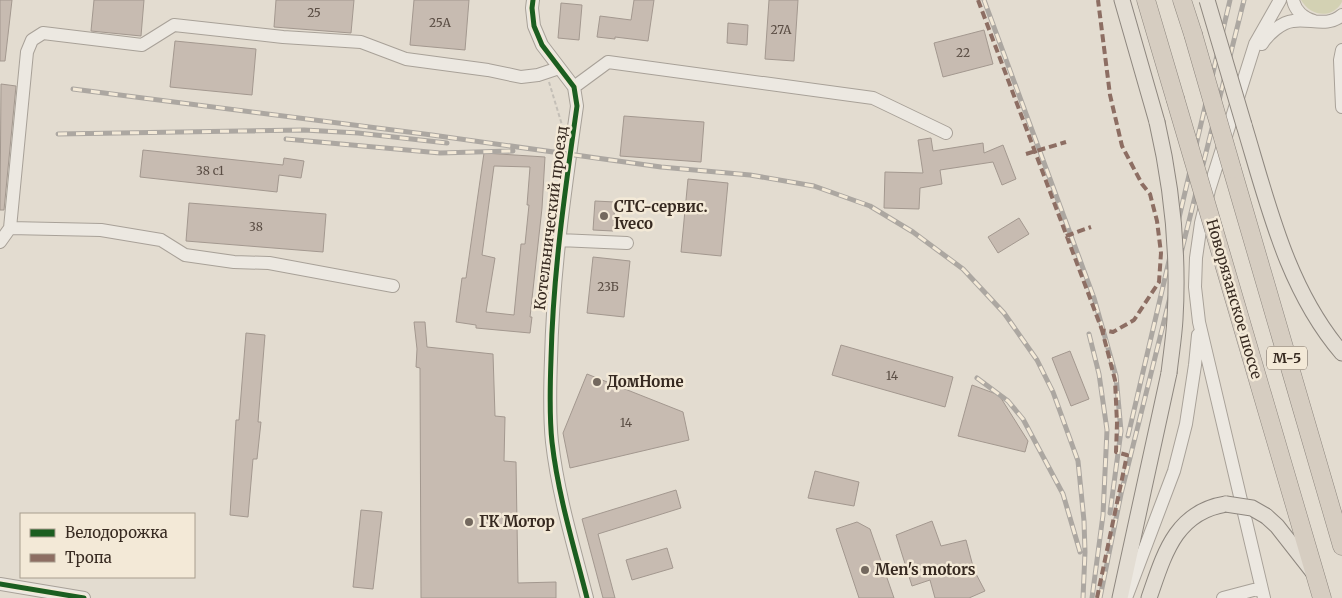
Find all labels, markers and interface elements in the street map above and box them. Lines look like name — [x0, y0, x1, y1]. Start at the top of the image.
house number: 25 — [307, 5, 321, 20]
house number: 25А — [429, 15, 451, 30]
house number: 27А — [771, 22, 792, 37]
house number: 22 — [956, 45, 970, 60]
street label: Котельнический проезд — [530, 125, 571, 311]
house number: 38 с1 — [196, 163, 225, 178]
place label: СТС-сервис. Iveco — [614, 197, 708, 233]
marker: СТС-сервис. Iveco — [598, 210, 610, 222]
street label: Новорязанское шоссе — [1202, 217, 1267, 381]
house number: 38 — [249, 219, 263, 234]
house number: 23Б — [597, 279, 619, 294]
road number: М-5 — [1267, 346, 1307, 369]
house number: 14 — [886, 368, 899, 383]
place label: ДомHome — [607, 372, 684, 391]
marker: ДомHome — [591, 376, 603, 388]
house number: 14 — [620, 415, 633, 430]
place label: ГК Мотор — [479, 512, 555, 531]
legend — [20, 513, 195, 578]
marker: ГК Мотор — [463, 516, 475, 528]
text: Велодорожка — [65, 523, 168, 542]
text: Тропа — [65, 548, 112, 567]
place label: Men's motors — [875, 560, 976, 579]
marker: Men's motors — [859, 564, 871, 576]

